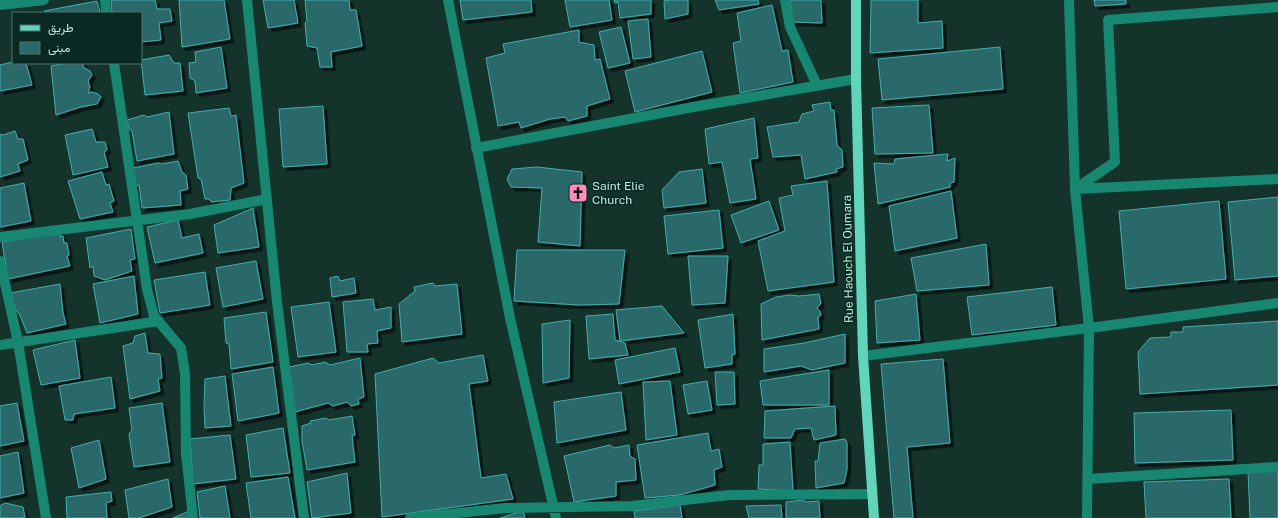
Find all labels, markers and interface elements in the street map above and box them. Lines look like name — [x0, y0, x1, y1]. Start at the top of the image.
legend — [12, 12, 142, 64]
text: طريق — [48, 21, 74, 36]
text: مبنى — [48, 41, 70, 56]
place label: Saint Elie Church — [592, 179, 645, 207]
church icon: Saint Elie Church — [567, 182, 589, 204]
street label: Rue Haouch El Oumara — [840, 195, 856, 323]

